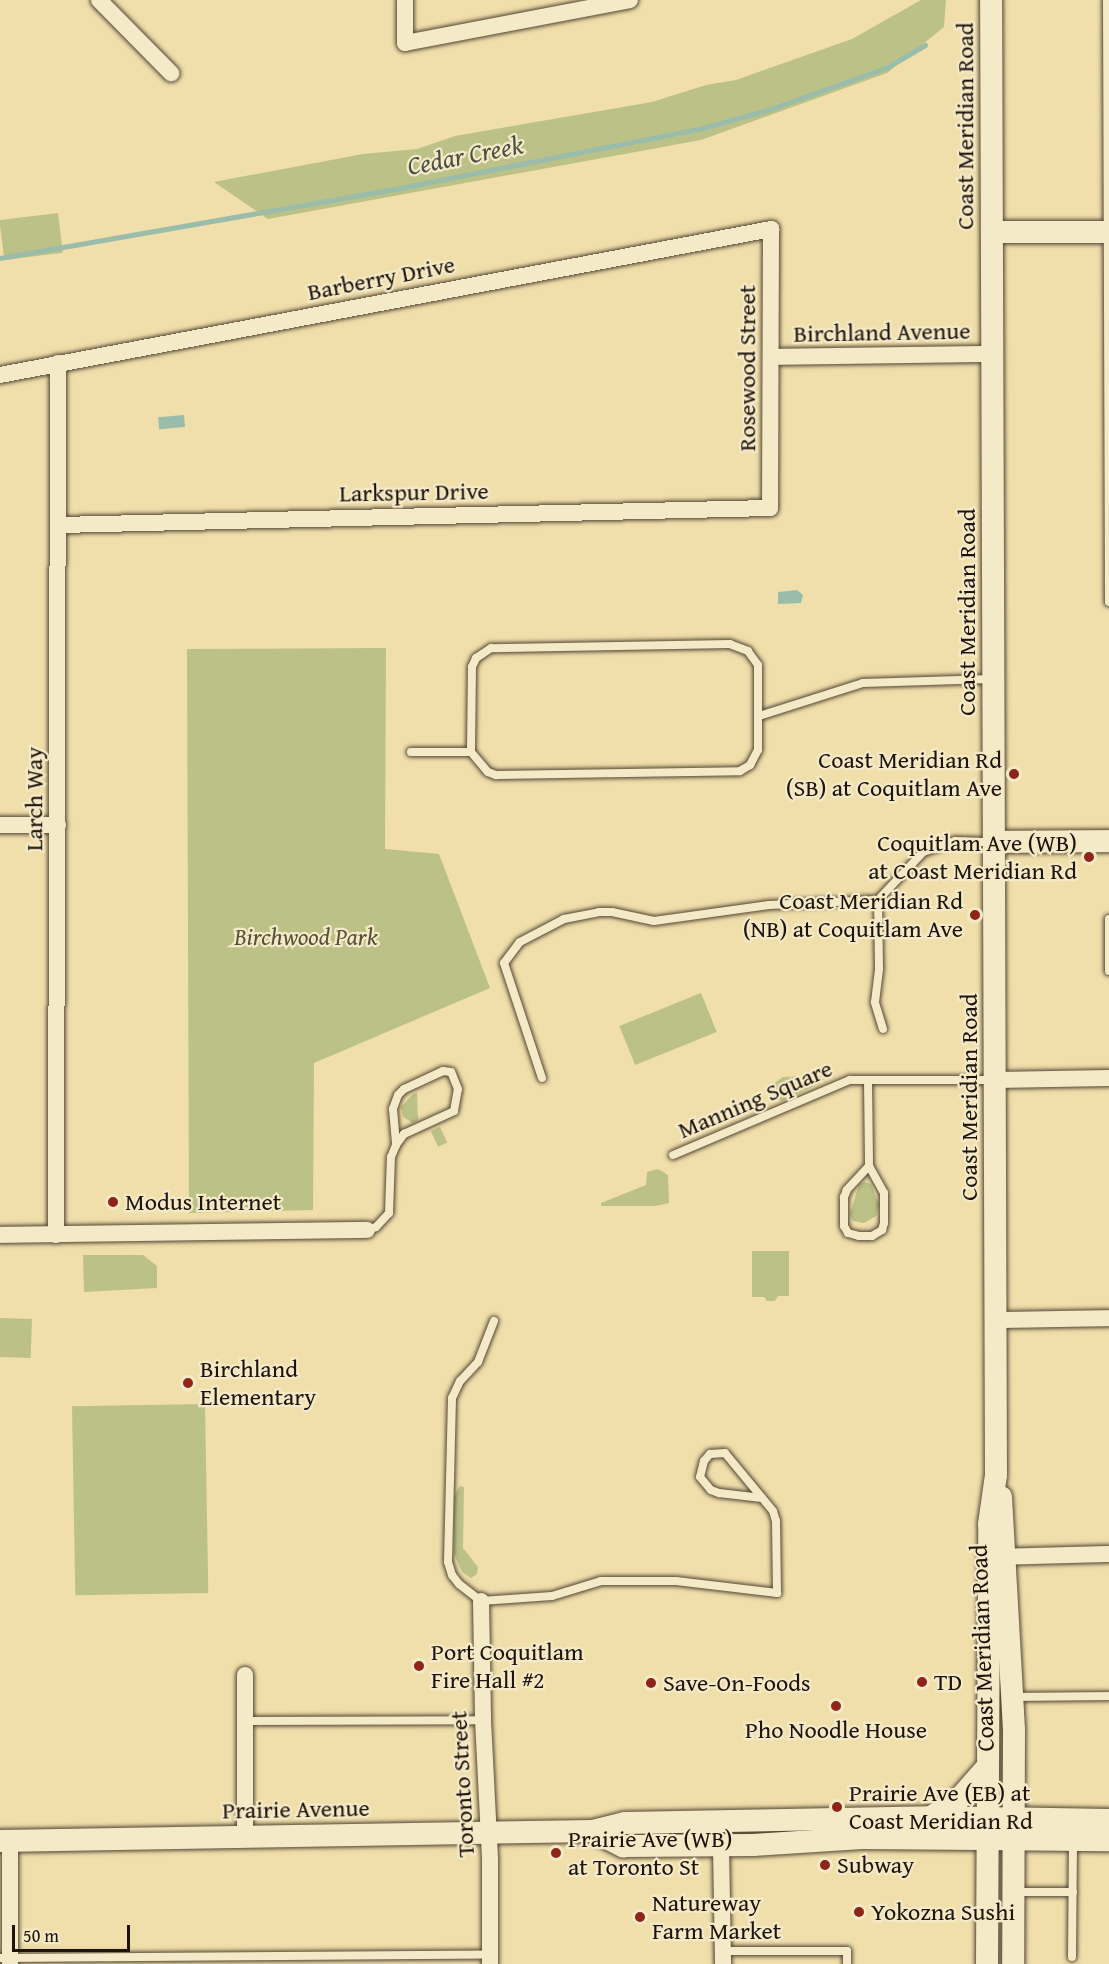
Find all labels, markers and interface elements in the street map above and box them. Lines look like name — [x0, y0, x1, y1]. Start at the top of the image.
street label: Coast Meridian Road — [951, 22, 979, 230]
water label: Cedar Creek — [404, 128, 526, 182]
street label: Barberry Drive — [305, 250, 457, 306]
street label: Rosewood Street — [733, 285, 761, 451]
street label: Birchland Avenue — [793, 316, 971, 348]
street label: Larkspur Drive — [339, 476, 489, 508]
street label: Coast Meridian Road — [953, 508, 981, 716]
place label: Coast Meridian Rd (SB) at Coquitlam Ave — [786, 746, 1002, 802]
street label: Larch Way — [20, 747, 48, 851]
marker: Coast Meridian Rd (SB) at Coquitlam Ave — [1007, 767, 1021, 781]
place label: Coquitlam Ave (WB) at Coast Meridian Rd — [868, 829, 1077, 885]
marker: Coquitlam Ave (WB) at Coast Meridian Rd — [1082, 850, 1096, 864]
place label: Coast Meridian Rd (NB) at Coquitlam Ave — [743, 887, 963, 943]
marker: Coast Meridian Rd (NB) at Coquitlam Ave — [968, 908, 982, 922]
park label: Birchwood Park — [234, 923, 378, 951]
street label: Coast Meridian Road — [955, 993, 983, 1201]
street label: Manning Square — [673, 1054, 837, 1144]
place label: Modus Internet — [125, 1188, 281, 1216]
marker: Modus Internet — [106, 1195, 120, 1209]
place label: Birchland Elementary — [200, 1355, 316, 1411]
marker: Birchland Elementary — [181, 1376, 195, 1390]
street label: Coast Meridian Road — [964, 1544, 1000, 1752]
place label: Port Coquitlam Fire Hall #2 — [431, 1638, 584, 1694]
marker: Port Coquitlam Fire Hall #2 — [412, 1659, 426, 1673]
place label: TD — [934, 1668, 962, 1696]
place label: Save-On-Foods — [663, 1669, 810, 1697]
marker: TD — [915, 1675, 929, 1689]
marker: Save-On-Foods — [644, 1676, 658, 1690]
marker: Pho Noodle House — [829, 1699, 843, 1713]
street label: Toronto Street — [444, 1710, 480, 1858]
place label: Pho Noodle House — [745, 1716, 927, 1744]
place label: Prairie Ave (EB) at Coast Meridian Rd — [849, 1779, 1033, 1835]
street label: Prairie Avenue — [222, 1793, 370, 1825]
marker: Prairie Ave (EB) at Coast Meridian Rd — [830, 1800, 844, 1814]
place label: Prairie Ave (WB) at Toronto St — [568, 1825, 733, 1881]
marker: Prairie Ave (WB) at Toronto St — [549, 1846, 563, 1860]
place label: Subway — [837, 1851, 914, 1879]
marker: Subway — [818, 1858, 832, 1872]
place label: Natureway Farm Market — [652, 1889, 781, 1945]
place label: Yokozna Sushi — [871, 1898, 1015, 1926]
marker: Yokozna Sushi — [852, 1905, 866, 1919]
marker: Natureway Farm Market — [633, 1910, 647, 1924]
scale bar — [15, 1913, 134, 1951]
text: 50 m — [23, 1922, 59, 1949]

